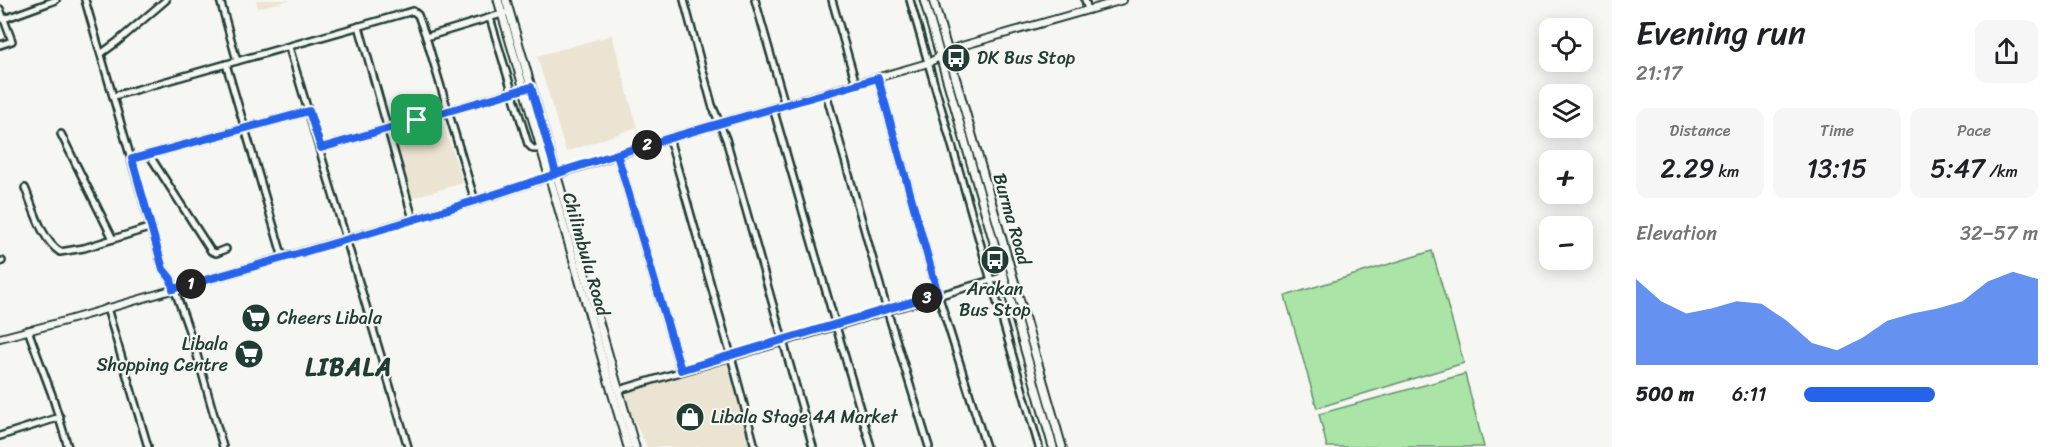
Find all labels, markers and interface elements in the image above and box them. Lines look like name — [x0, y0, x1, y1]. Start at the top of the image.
text: Evening run — [1636, 4, 1806, 62]
map controls — [1539, 18, 1593, 270]
button: locate — [1539, 18, 1593, 72]
button: share — [1975, 20, 2038, 83]
bus stop icon: DK Bus Stop — [940, 42, 972, 74]
place label: DK Bus Stop — [977, 42, 1076, 74]
text: 21:17 — [1636, 56, 1682, 91]
button: layers — [1539, 84, 1593, 138]
pin — [391, 94, 442, 145]
icon: arrive — [400, 103, 433, 136]
text: Distance — [1670, 116, 1730, 145]
text: Time — [1820, 116, 1854, 145]
text: Pace — [1957, 116, 1991, 145]
pin: 2 — [632, 130, 662, 160]
text: 2 — [642, 130, 652, 159]
text: 2.29 — [1661, 145, 1714, 191]
text: 13:15 — [1807, 145, 1867, 191]
text: 5:47 — [1930, 145, 1985, 191]
button: + — [1539, 150, 1593, 204]
text: km — [1714, 157, 1739, 186]
text: /km — [1985, 157, 2018, 186]
street label: Burma Road — [984, 169, 1041, 270]
street label: Chilimbulu Road — [553, 188, 619, 321]
button: − — [1539, 216, 1593, 270]
text: Elevation — [1636, 216, 1717, 251]
text: 32–57 m — [1960, 216, 2038, 251]
bus stop icon: Arakan Bus Stop — [979, 244, 1011, 276]
pin: 1 — [176, 269, 206, 299]
text: 1 — [188, 269, 194, 298]
place label: Arakan Bus Stop — [959, 273, 1031, 326]
pin: 3 — [912, 283, 942, 313]
text: 3 — [923, 283, 931, 312]
supermarket icon: Cheers Libala — [240, 302, 272, 334]
place label: Cheers Libala — [277, 302, 383, 334]
place label: Libala Shopping Centre — [96, 328, 228, 381]
supermarket icon: Libala Shopping Centre — [233, 338, 265, 370]
district label: LIBALA — [305, 346, 393, 388]
text: 500 m — [1636, 377, 1694, 412]
text: 6:11 — [1732, 377, 1767, 412]
shop icon: Libala Stage 4A Market — [674, 401, 706, 433]
place label: Libala Stage 4A Market — [711, 401, 898, 433]

